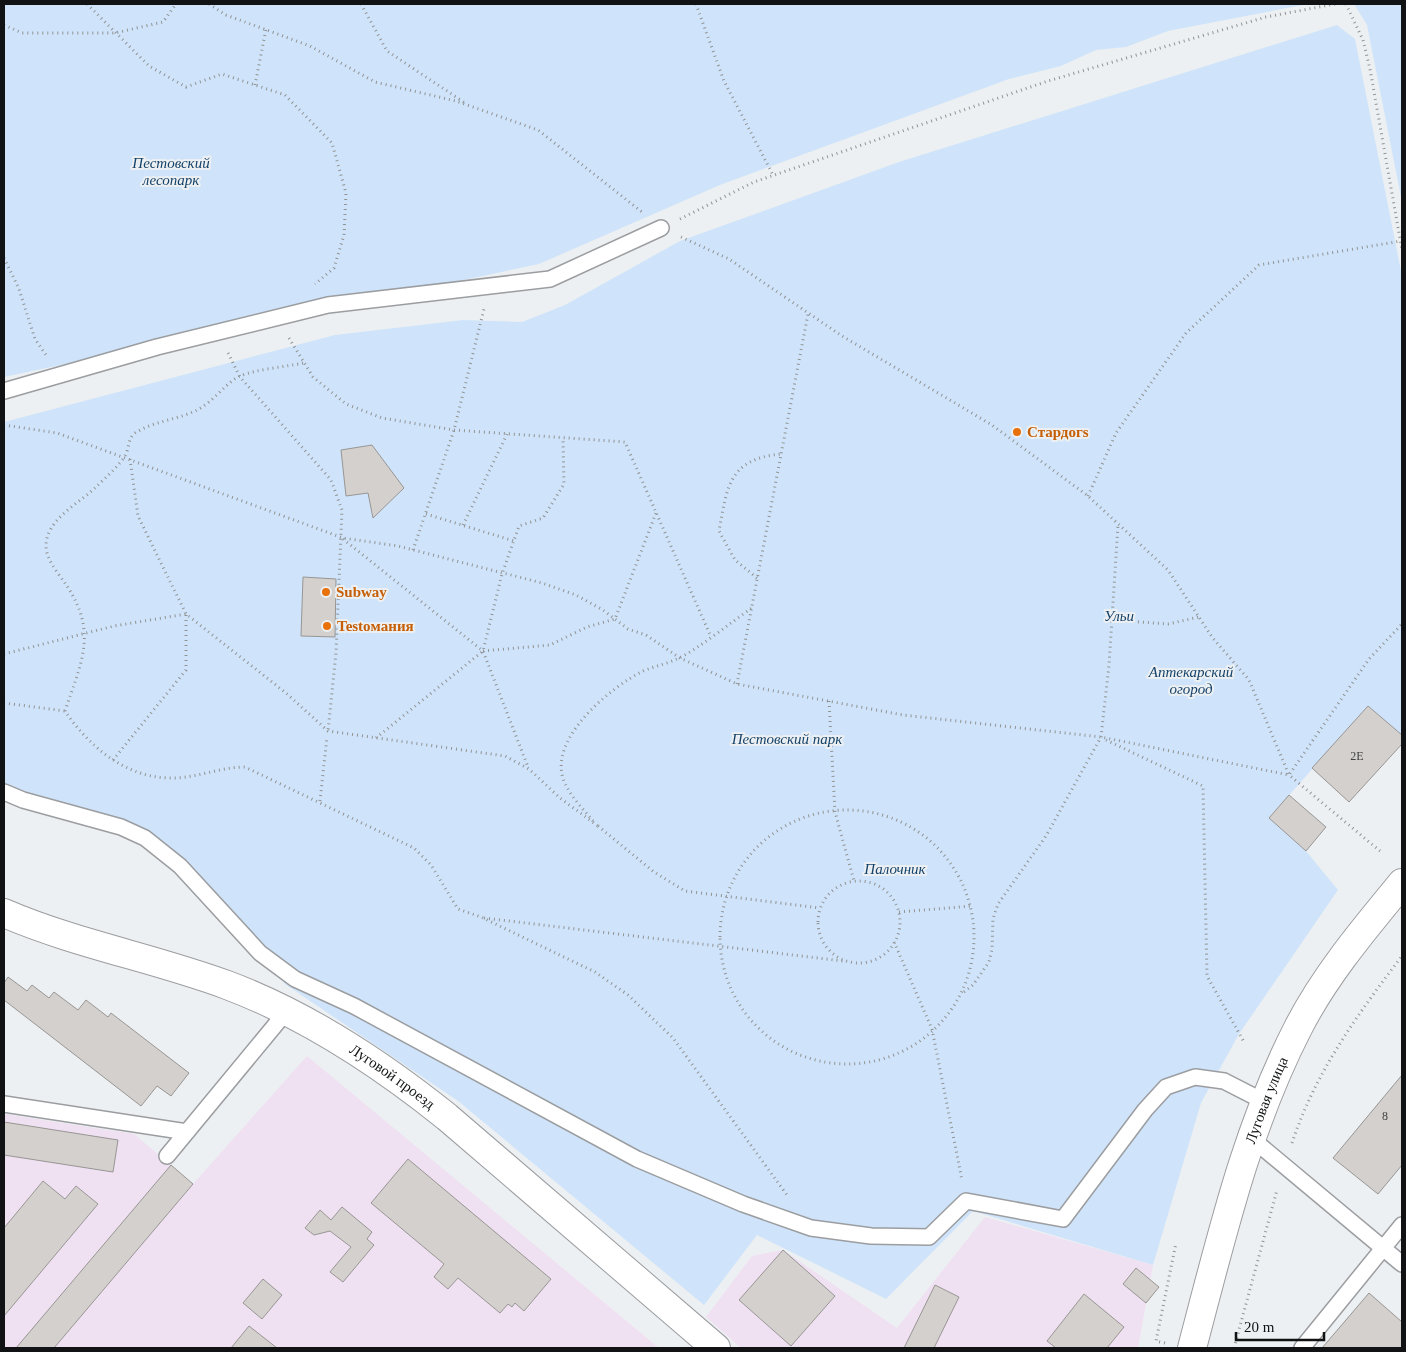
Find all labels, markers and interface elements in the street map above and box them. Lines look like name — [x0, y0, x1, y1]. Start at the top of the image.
park label: Пестовский лесопарк — [131, 155, 210, 188]
place label: Стардогs — [1027, 424, 1089, 440]
marker: Стардогs — [1011, 426, 1023, 438]
place label: Subway — [336, 584, 387, 600]
marker: Subway — [320, 586, 332, 598]
park label: Ульи — [1104, 608, 1134, 624]
place label: Testoмания — [337, 618, 414, 634]
marker: Testoмания — [321, 620, 333, 632]
park label: Аптекарский огород — [1148, 664, 1234, 697]
park label: Пестовский парк — [731, 731, 843, 747]
house number: 2Е — [1350, 749, 1364, 763]
park label: Палочник — [863, 861, 927, 877]
street label: Луговой проезд — [347, 1041, 438, 1112]
street label: Луговая улица — [1242, 1054, 1291, 1146]
house number: 8 — [1382, 1109, 1388, 1123]
scale bar — [1236, 1310, 1324, 1342]
text: 20 m — [1244, 1319, 1275, 1335]

